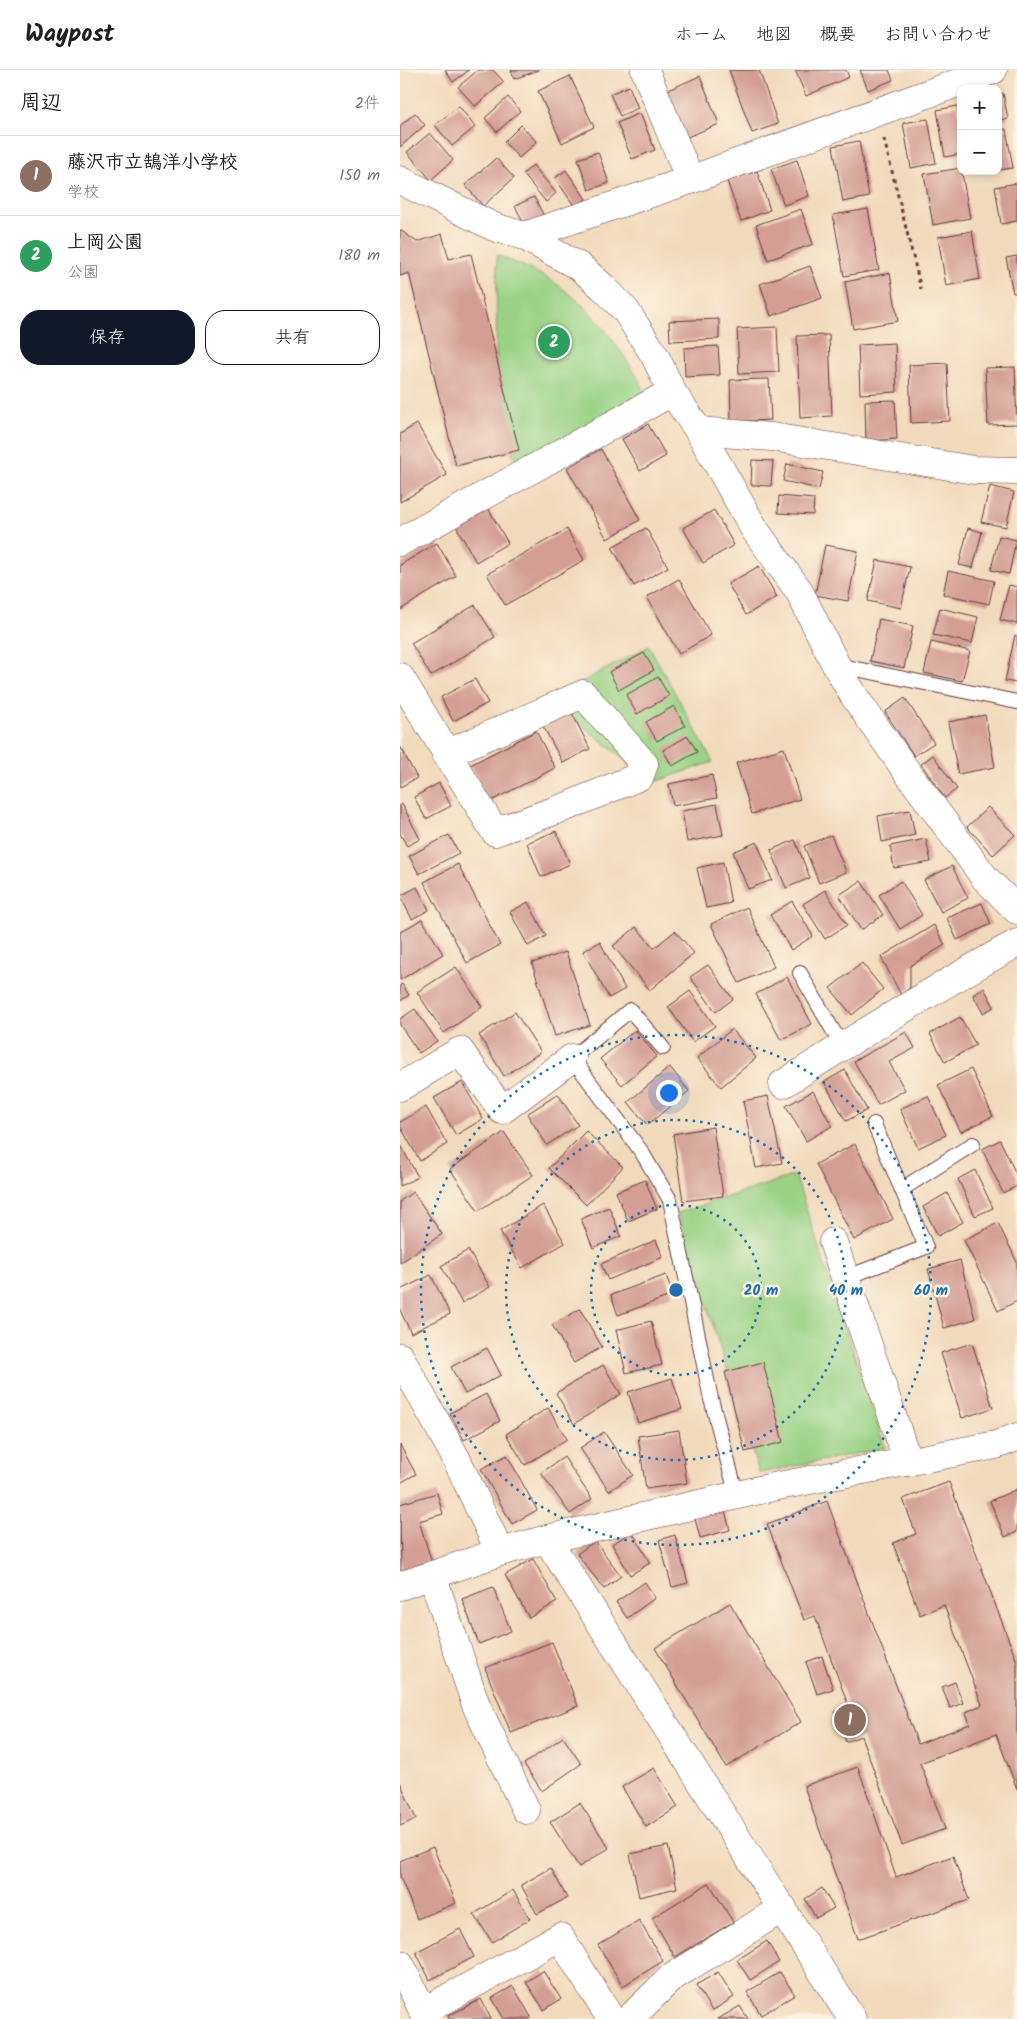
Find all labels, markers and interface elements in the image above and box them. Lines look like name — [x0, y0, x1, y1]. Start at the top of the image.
text: Waypost — [25, 15, 114, 54]
text: ホーム — [675, 21, 728, 50]
text: 地図 — [756, 21, 792, 50]
text: 概要 — [820, 21, 856, 50]
text: お問い合わせ — [884, 21, 992, 50]
map controls — [957, 85, 1002, 175]
button: + — [957, 85, 1002, 130]
text: 周辺 — [20, 87, 62, 120]
text: 2件 — [355, 91, 380, 116]
button: − — [957, 130, 1002, 175]
text: 藤沢市立鵠洋小学校 — [67, 148, 238, 178]
text: 1 — [34, 163, 38, 188]
text: 150 m — [339, 163, 380, 188]
text: 学校 — [67, 180, 99, 205]
text: 上岡公園 — [67, 228, 143, 258]
text: 2 — [31, 243, 41, 268]
text: 180 m — [338, 243, 380, 268]
text: 公園 — [67, 260, 99, 285]
button: 保存 — [20, 310, 195, 365]
button: 共有 — [205, 310, 380, 365]
pin: 2 — [538, 323, 570, 361]
your location — [656, 1080, 682, 1106]
text: 20 m — [744, 1279, 778, 1303]
text: 40 m — [829, 1279, 863, 1303]
text: 60 m — [914, 1279, 948, 1303]
centre of rings — [667, 1281, 685, 1299]
pin: 1 — [834, 1701, 866, 1739]

